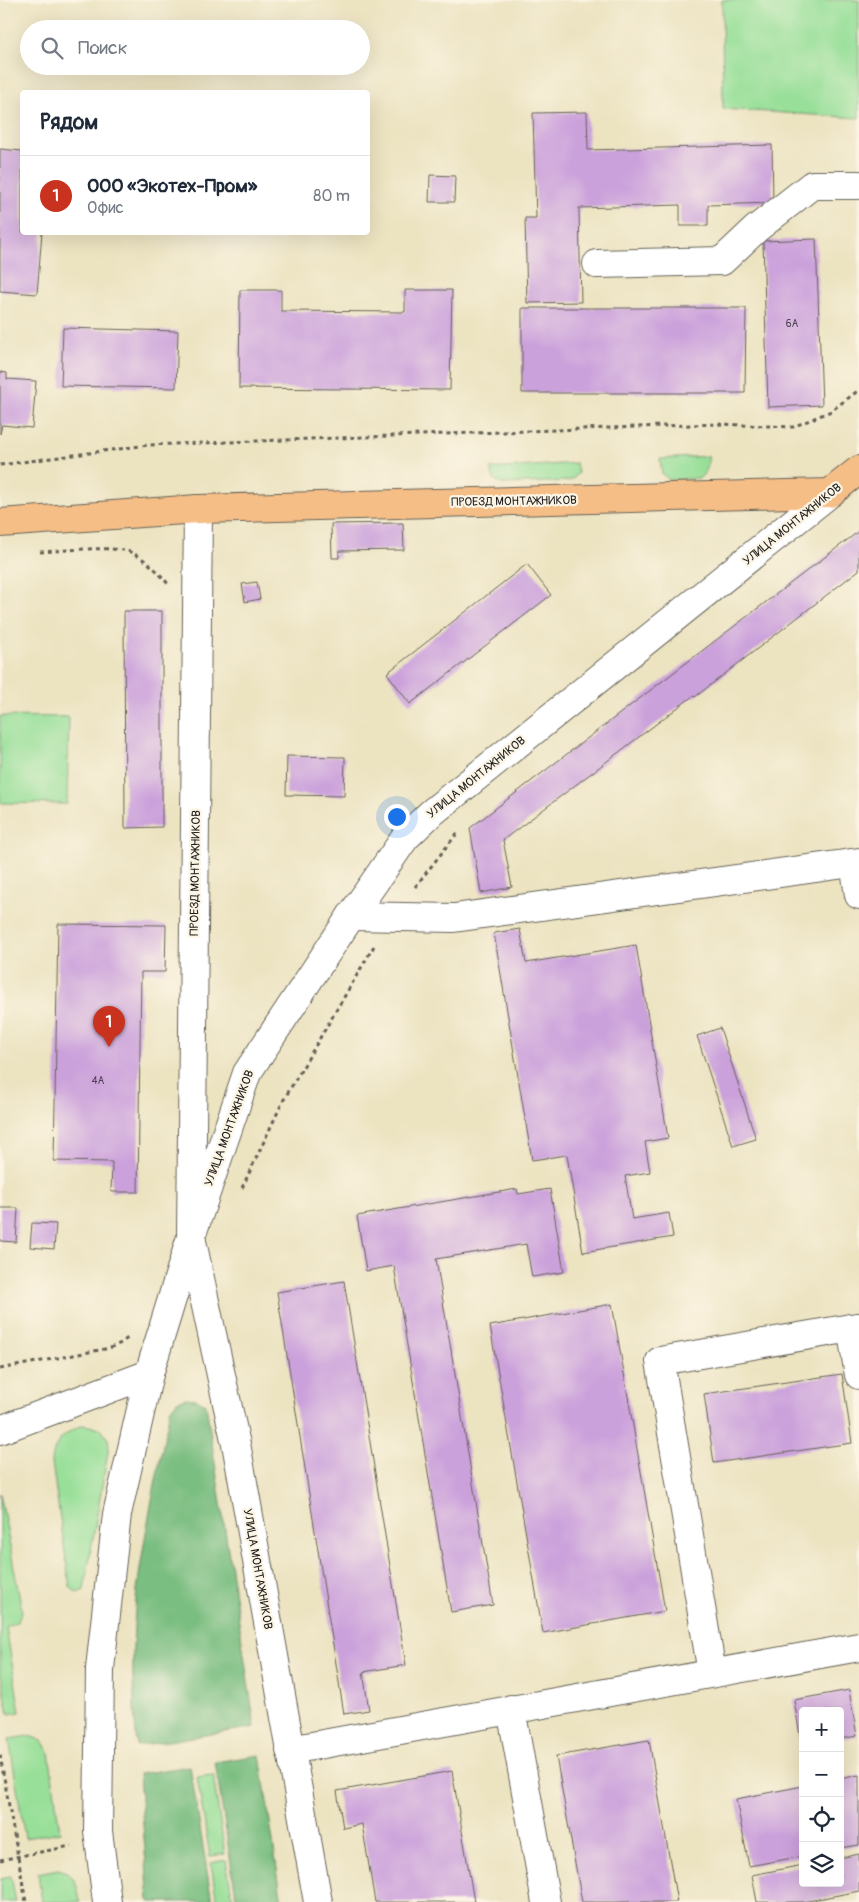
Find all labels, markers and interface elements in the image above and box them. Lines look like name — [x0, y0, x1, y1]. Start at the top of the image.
search box — [20, 20, 370, 75]
icon: search — [38, 34, 66, 62]
text: Поиск — [78, 36, 128, 60]
text: Рядом — [40, 109, 98, 136]
text: ООО «Экотех-Пром» — [87, 174, 257, 198]
text: 1 — [53, 186, 59, 206]
text: 80 m — [313, 186, 350, 206]
text: Офис — [87, 198, 124, 218]
house number: 6А — [786, 318, 799, 330]
street label: УЛИЦА МОНТАЖНИКОВ — [740, 480, 845, 569]
street label: ПРОЕЗД МОНТАЖНИКОВ — [451, 493, 577, 510]
street label: УЛИЦА МОНТАЖНИКОВ — [424, 733, 529, 822]
your location — [384, 804, 410, 830]
street label: ПРОЕЗД МОНТАЖНИКОВ — [187, 810, 204, 936]
pin: 1 — [93, 1006, 125, 1047]
street label: УЛИЦА МОНТАЖНИКОВ — [202, 1068, 257, 1188]
house number: 4А — [92, 1075, 105, 1087]
street label: УЛИЦА МОНТАЖНИКОВ — [240, 1508, 276, 1631]
map controls — [799, 1707, 844, 1887]
button: + — [799, 1707, 844, 1752]
button: − — [799, 1752, 844, 1797]
button: locate — [799, 1797, 844, 1842]
button: layers — [799, 1842, 844, 1887]

